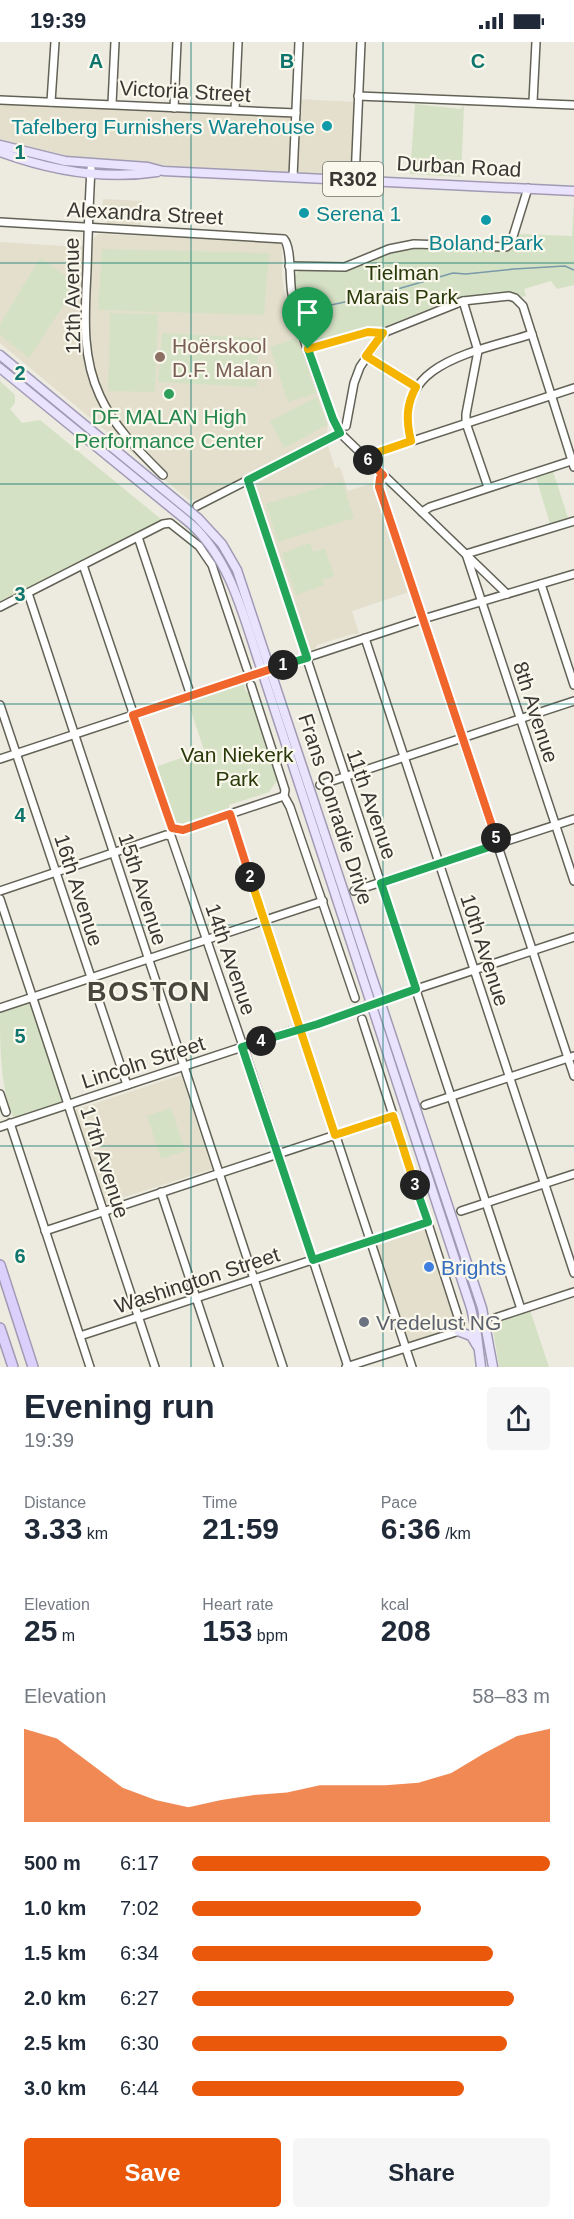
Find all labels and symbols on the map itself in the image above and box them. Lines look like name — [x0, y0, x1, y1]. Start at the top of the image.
text: A — [89, 50, 103, 72]
text: B — [280, 50, 294, 72]
text: C — [471, 50, 485, 72]
street label: Victoria Street — [119, 76, 251, 106]
place label: Tafelberg Furnishers Warehouse — [11, 115, 315, 138]
marker: Tafelberg Furnishers Warehouse — [320, 119, 334, 133]
text: 1 — [14, 141, 26, 163]
street label: Durban Road — [396, 151, 522, 181]
road number: R302 — [323, 162, 383, 196]
street label: Alexandra Street — [66, 197, 224, 229]
place label: Serena 1 — [316, 202, 401, 225]
marker: Serena 1 — [297, 206, 311, 220]
marker: Boland Park — [479, 213, 493, 227]
place label: Boland Park — [429, 231, 544, 254]
street label: 12th Avenue — [59, 238, 85, 354]
park label: Tielman Marais Park — [346, 261, 459, 308]
pin — [282, 287, 333, 349]
place label: Hoërskool D.F. Malan — [172, 334, 272, 381]
marker: Hoërskool D.F. Malan — [153, 350, 167, 364]
text: 2 — [14, 362, 26, 384]
marker: DF MALAN High Performance Center — [162, 387, 176, 401]
place label: DF MALAN High Performance Center — [74, 405, 264, 452]
pin: 6 — [353, 445, 383, 475]
text: 3 — [14, 583, 26, 605]
pin: 1 — [268, 650, 298, 680]
street label: 8th Avenue — [509, 659, 563, 765]
street label: Frans Conradie Drive — [294, 711, 378, 907]
park label: Van Niekerk Park — [181, 743, 294, 790]
street label: 11th Avenue — [342, 746, 402, 862]
text: 4 — [14, 804, 26, 826]
pin: 5 — [481, 823, 511, 853]
street label: 15th Avenue — [114, 830, 172, 948]
street label: 16th Avenue — [50, 831, 108, 949]
pin: 2 — [235, 862, 265, 892]
street label: 10th Avenue — [456, 891, 514, 1009]
street label: 14th Avenue — [201, 900, 261, 1018]
district label: BOSTON — [87, 977, 211, 1007]
text: 5 — [14, 1025, 26, 1047]
pin: 4 — [246, 1026, 276, 1056]
street label: Lincoln Street — [78, 1031, 208, 1093]
street label: 17th Avenue — [76, 1103, 134, 1221]
pin: 3 — [400, 1170, 430, 1200]
street label: Washington Street — [112, 1242, 282, 1318]
text: 6 — [14, 1245, 26, 1267]
place label: Brights — [441, 1256, 506, 1279]
marker: Brights — [422, 1260, 436, 1274]
place label: Vredelust NG — [376, 1311, 501, 1334]
marker: Vredelust NG — [357, 1315, 371, 1329]

